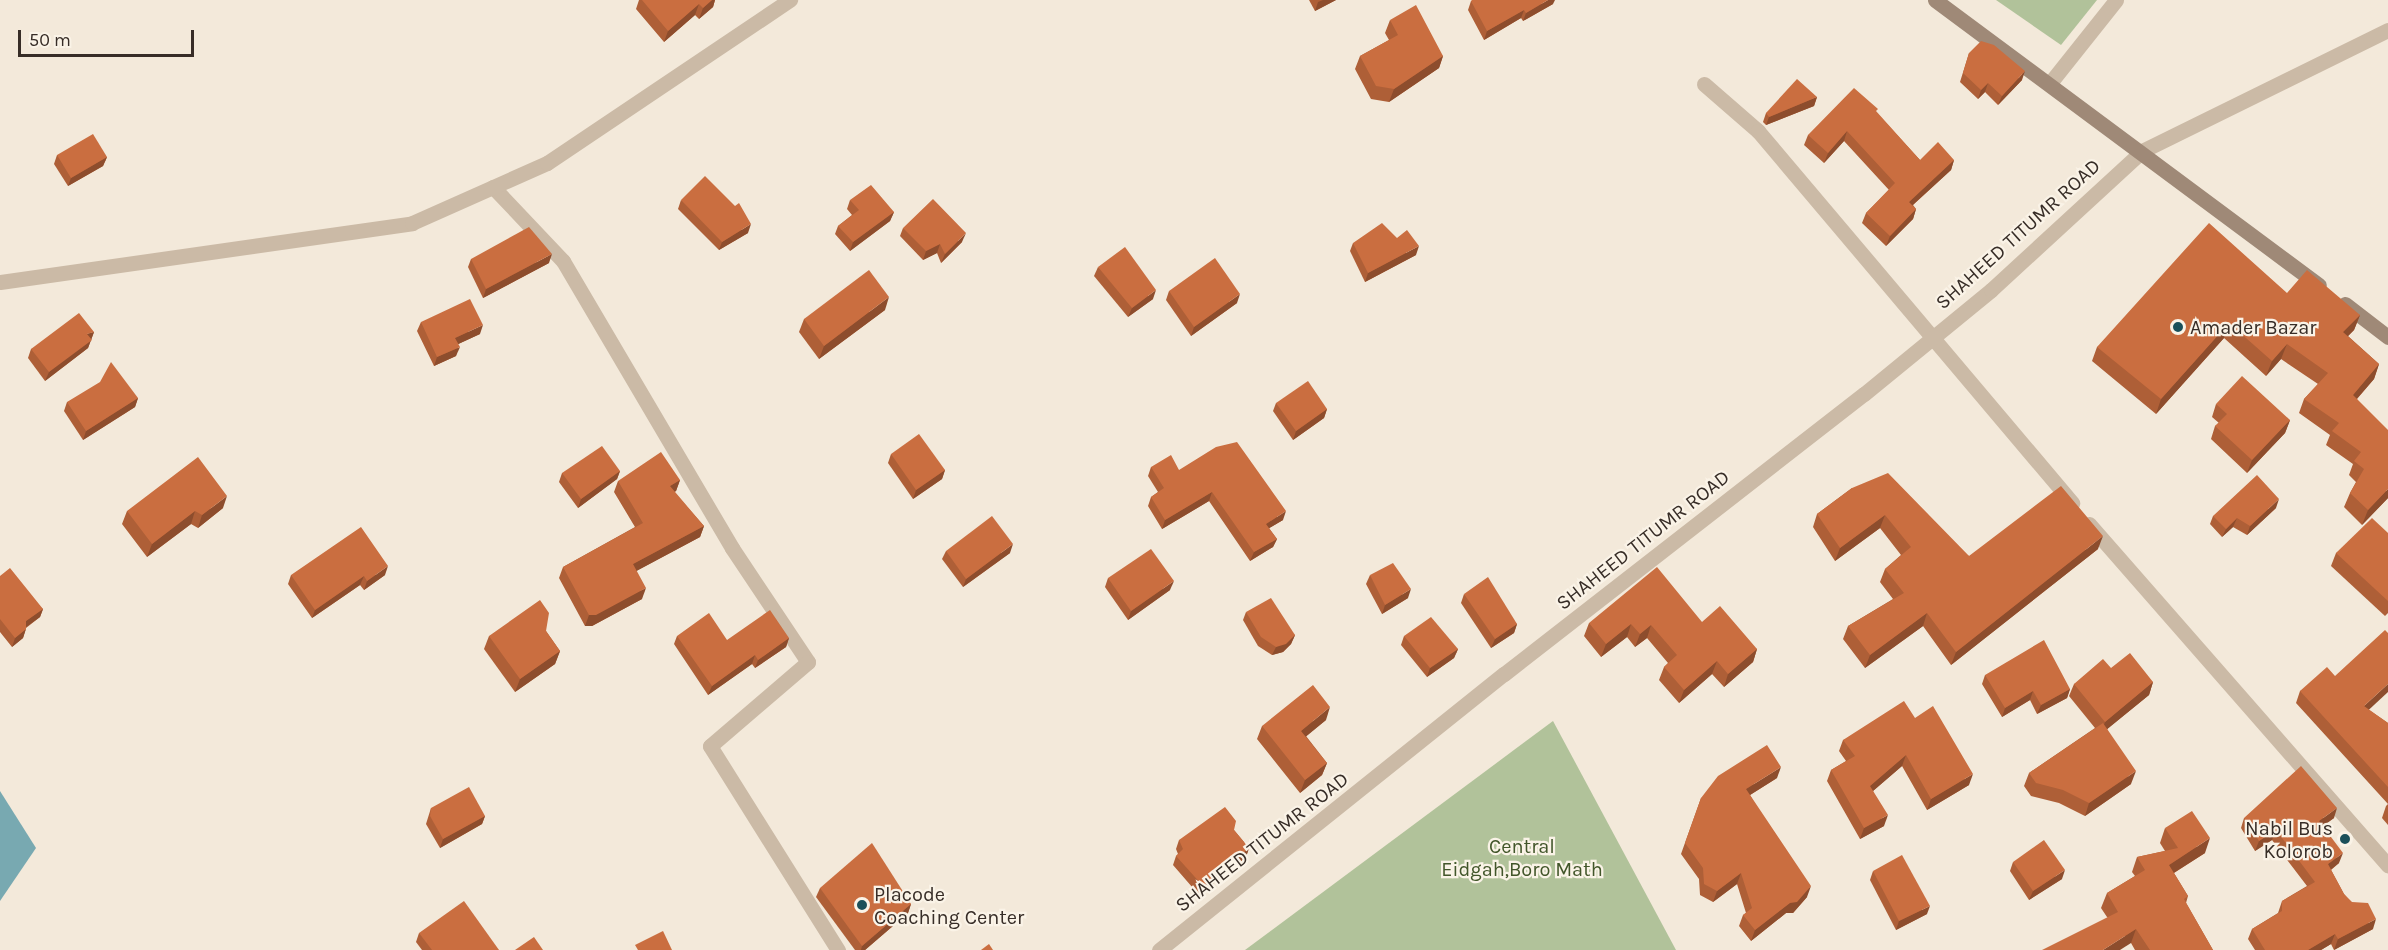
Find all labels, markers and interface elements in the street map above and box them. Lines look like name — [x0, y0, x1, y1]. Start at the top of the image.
scale bar — [21, 18, 196, 56]
text: 50 m — [29, 29, 71, 51]
street label: SHAHEED TITUMR ROAD — [1931, 154, 2105, 314]
place label: Amader Bazar — [2190, 315, 2316, 339]
marker: Amader Bazar — [2171, 320, 2185, 334]
street label: SHAHEED TITUMR ROAD — [1552, 465, 1734, 615]
street label: SHAHEED TITUMR ROAD — [1171, 767, 1353, 917]
place label: Nabil Bus Kolorob — [2245, 816, 2333, 863]
marker: Nabil Bus Kolorob — [2338, 832, 2352, 846]
park label: Central Eidgah,Boro Math — [1441, 835, 1603, 882]
place label: Placode Coaching Center — [874, 882, 1024, 929]
marker: Placode Coaching Center — [855, 898, 869, 912]

